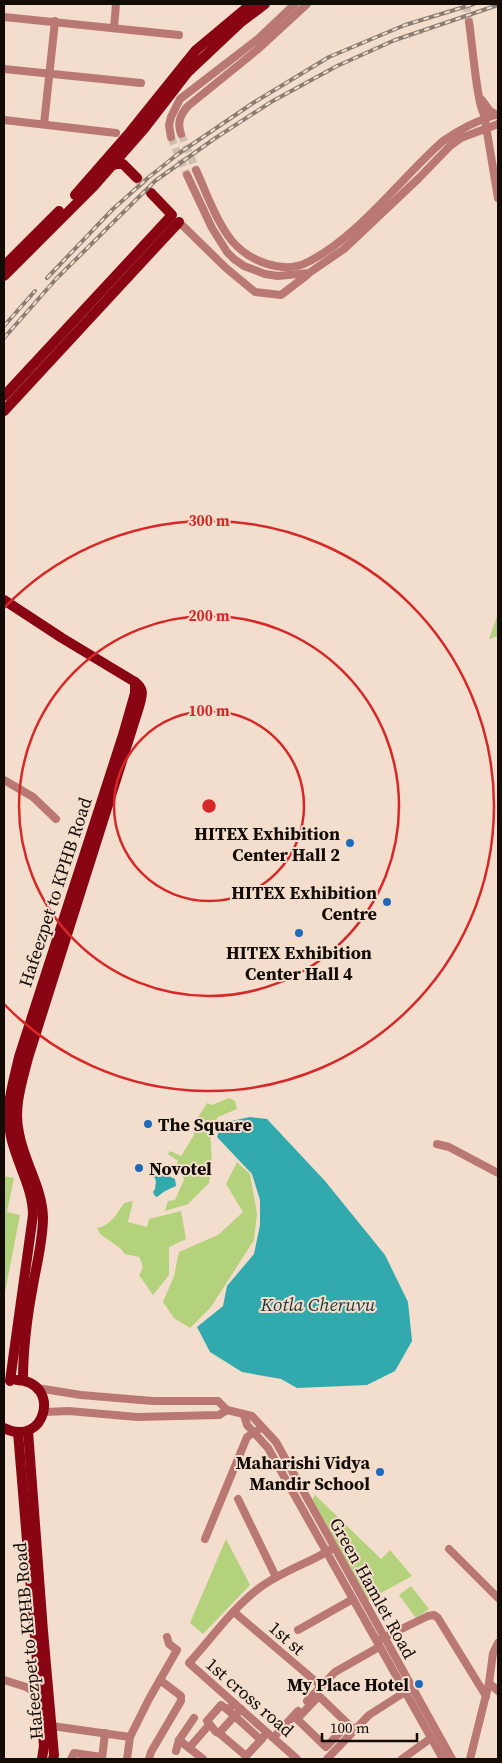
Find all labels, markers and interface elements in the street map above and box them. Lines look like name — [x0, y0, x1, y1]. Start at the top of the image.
text: 300 m — [188, 510, 230, 531]
text: 200 m — [188, 605, 230, 626]
text: 100 m — [188, 700, 230, 721]
street label: Hafeezpet to KPHB Road — [13, 794, 97, 990]
centre of rings — [200, 797, 218, 815]
place label: HITEX Exhibition Center Hall 2 — [194, 821, 340, 867]
marker: HITEX Exhibition Center Hall 2 — [344, 837, 356, 849]
place label: HITEX Exhibition Centre — [231, 880, 377, 926]
marker: HITEX Exhibition Centre — [381, 896, 393, 908]
marker: HITEX Exhibition Center Hall 4 — [293, 927, 305, 939]
place label: HITEX Exhibition Center Hall 4 — [226, 940, 372, 986]
place label: The Square — [158, 1112, 252, 1137]
marker: The Square — [142, 1118, 154, 1130]
place label: Novotel — [149, 1156, 212, 1181]
marker: Novotel — [133, 1162, 145, 1174]
water label: Kotla Cheruvu — [260, 1291, 376, 1317]
place label: Maharishi Vidya Mandir School — [236, 1450, 370, 1496]
marker: Maharishi Vidya Mandir School — [374, 1466, 386, 1478]
street label: Green Hamlet Road — [324, 1513, 422, 1663]
street label: Hafeezpet to KPHB Road — [7, 1541, 49, 1741]
street label: 1st st — [264, 1615, 311, 1661]
street label: 1st cross road — [200, 1652, 300, 1742]
place label: My Place Hotel — [287, 1672, 409, 1697]
marker: My Place Hotel — [413, 1678, 425, 1690]
scale bar — [322, 1710, 417, 1742]
text: 100 m — [330, 1717, 370, 1738]

